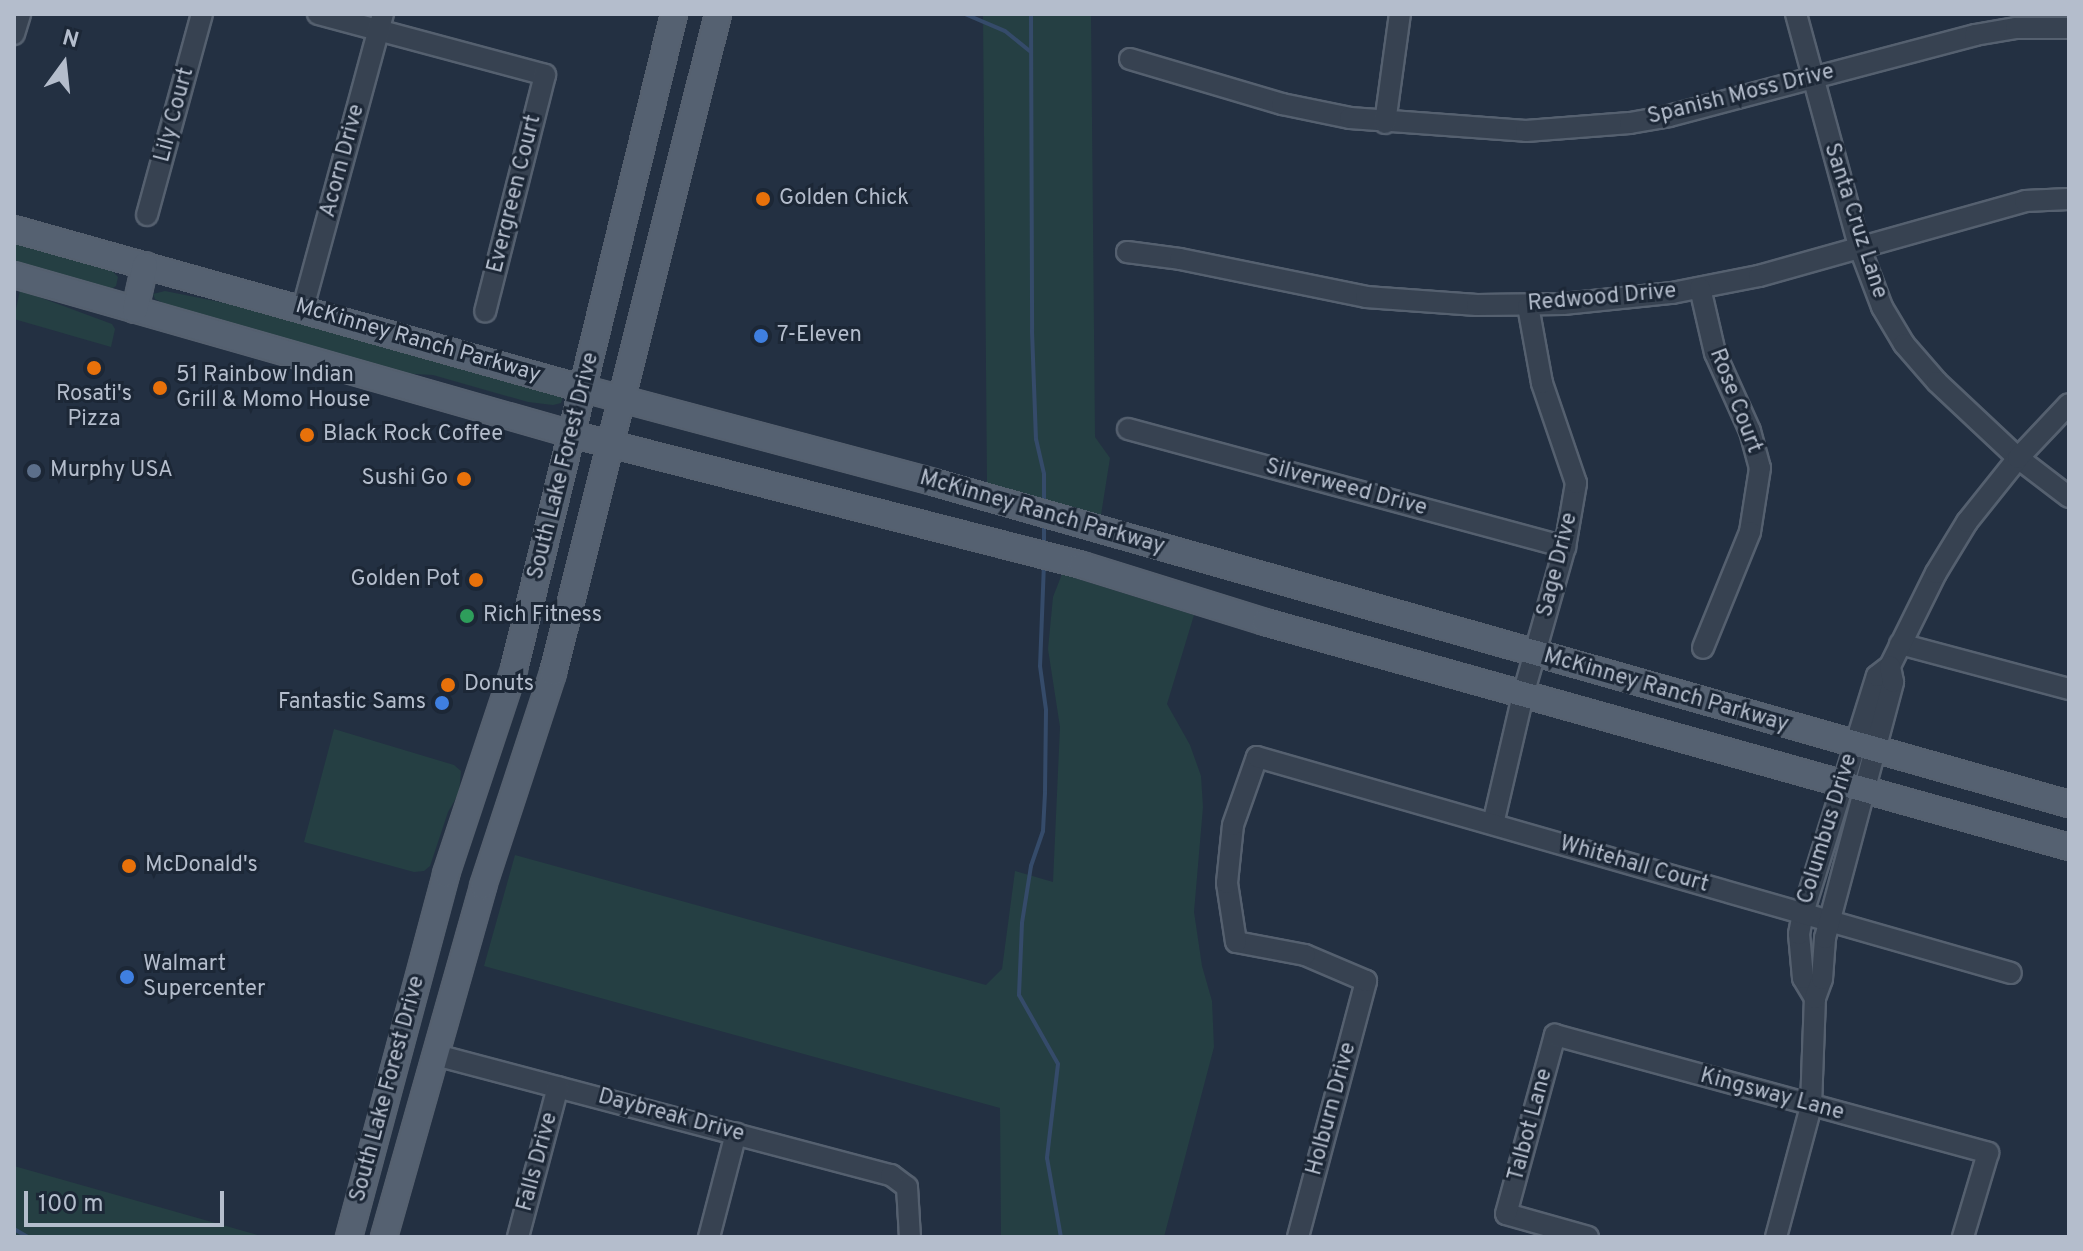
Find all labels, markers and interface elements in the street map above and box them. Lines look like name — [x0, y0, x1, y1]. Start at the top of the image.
north arrow — [24, 24, 104, 104]
text: N — [59, 25, 81, 55]
street label: Spanish Moss Drive — [1645, 59, 1837, 131]
street label: Lily Court — [150, 65, 200, 165]
street label: Acorn Drive — [315, 101, 371, 221]
street label: Evergreen Court — [483, 112, 547, 276]
street label: Santa Cruz Lane — [1817, 140, 1893, 302]
place label: Golden Chick — [779, 186, 909, 212]
marker: Golden Chick — [754, 190, 772, 208]
street label: Redwood Drive — [1527, 278, 1677, 318]
street label: McKinney Ranch Parkway — [292, 293, 544, 389]
place label: 7-Eleven — [777, 323, 862, 349]
marker: 7-Eleven — [752, 327, 770, 345]
street label: Rose Court — [1703, 345, 1767, 457]
street label: South Lake Forest Drive — [523, 350, 605, 582]
marker: Rosati's Pizza — [85, 359, 103, 377]
place label: 51 Rainbow Indian Grill & Momo House — [176, 362, 370, 414]
marker: 51 Rainbow Indian Grill & Momo House — [151, 379, 169, 397]
place label: Rosati's Pizza — [56, 381, 132, 432]
place label: Black Rock Coffee — [323, 422, 503, 448]
marker: Black Rock Coffee — [298, 426, 316, 444]
street label: Silverweed Drive — [1262, 454, 1430, 522]
place label: Murphy USA — [50, 458, 173, 484]
marker: Murphy USA — [25, 462, 43, 480]
street label: McKinney Ranch Parkway — [916, 465, 1168, 561]
place label: Sushi Go — [362, 466, 448, 492]
marker: Sushi Go — [455, 470, 473, 488]
street label: Sage Drive — [1532, 510, 1584, 620]
place label: Golden Pot — [351, 567, 460, 593]
marker: Golden Pot — [467, 571, 485, 589]
place label: Rich Fitness — [483, 603, 602, 629]
marker: Rich Fitness — [458, 607, 476, 625]
street label: McKinney Ranch Parkway — [1540, 643, 1792, 739]
place label: Donuts — [464, 672, 534, 698]
marker: Donuts — [439, 676, 457, 694]
place label: Fantastic Sams — [278, 690, 426, 716]
marker: Fantastic Sams — [433, 694, 451, 712]
street label: Columbus Drive — [1793, 751, 1863, 907]
street label: Whitehall Court — [1557, 831, 1711, 899]
place label: McDonald's — [145, 853, 258, 879]
marker: McDonald's — [120, 857, 138, 875]
place label: Walmart Supercenter — [143, 951, 266, 1002]
marker: Walmart Supercenter — [118, 968, 136, 986]
street label: South Lake Forest Drive — [345, 973, 431, 1205]
street label: Holburn Drive — [1302, 1040, 1362, 1178]
street label: Kingsway Lane — [1697, 1063, 1847, 1127]
street label: Talbot Lane — [1503, 1066, 1559, 1184]
street label: Daybreak Drive — [595, 1084, 747, 1148]
street label: Falls Drive — [512, 1110, 564, 1214]
scale bar — [28, 1175, 228, 1225]
text: 100 m — [38, 1190, 104, 1220]

